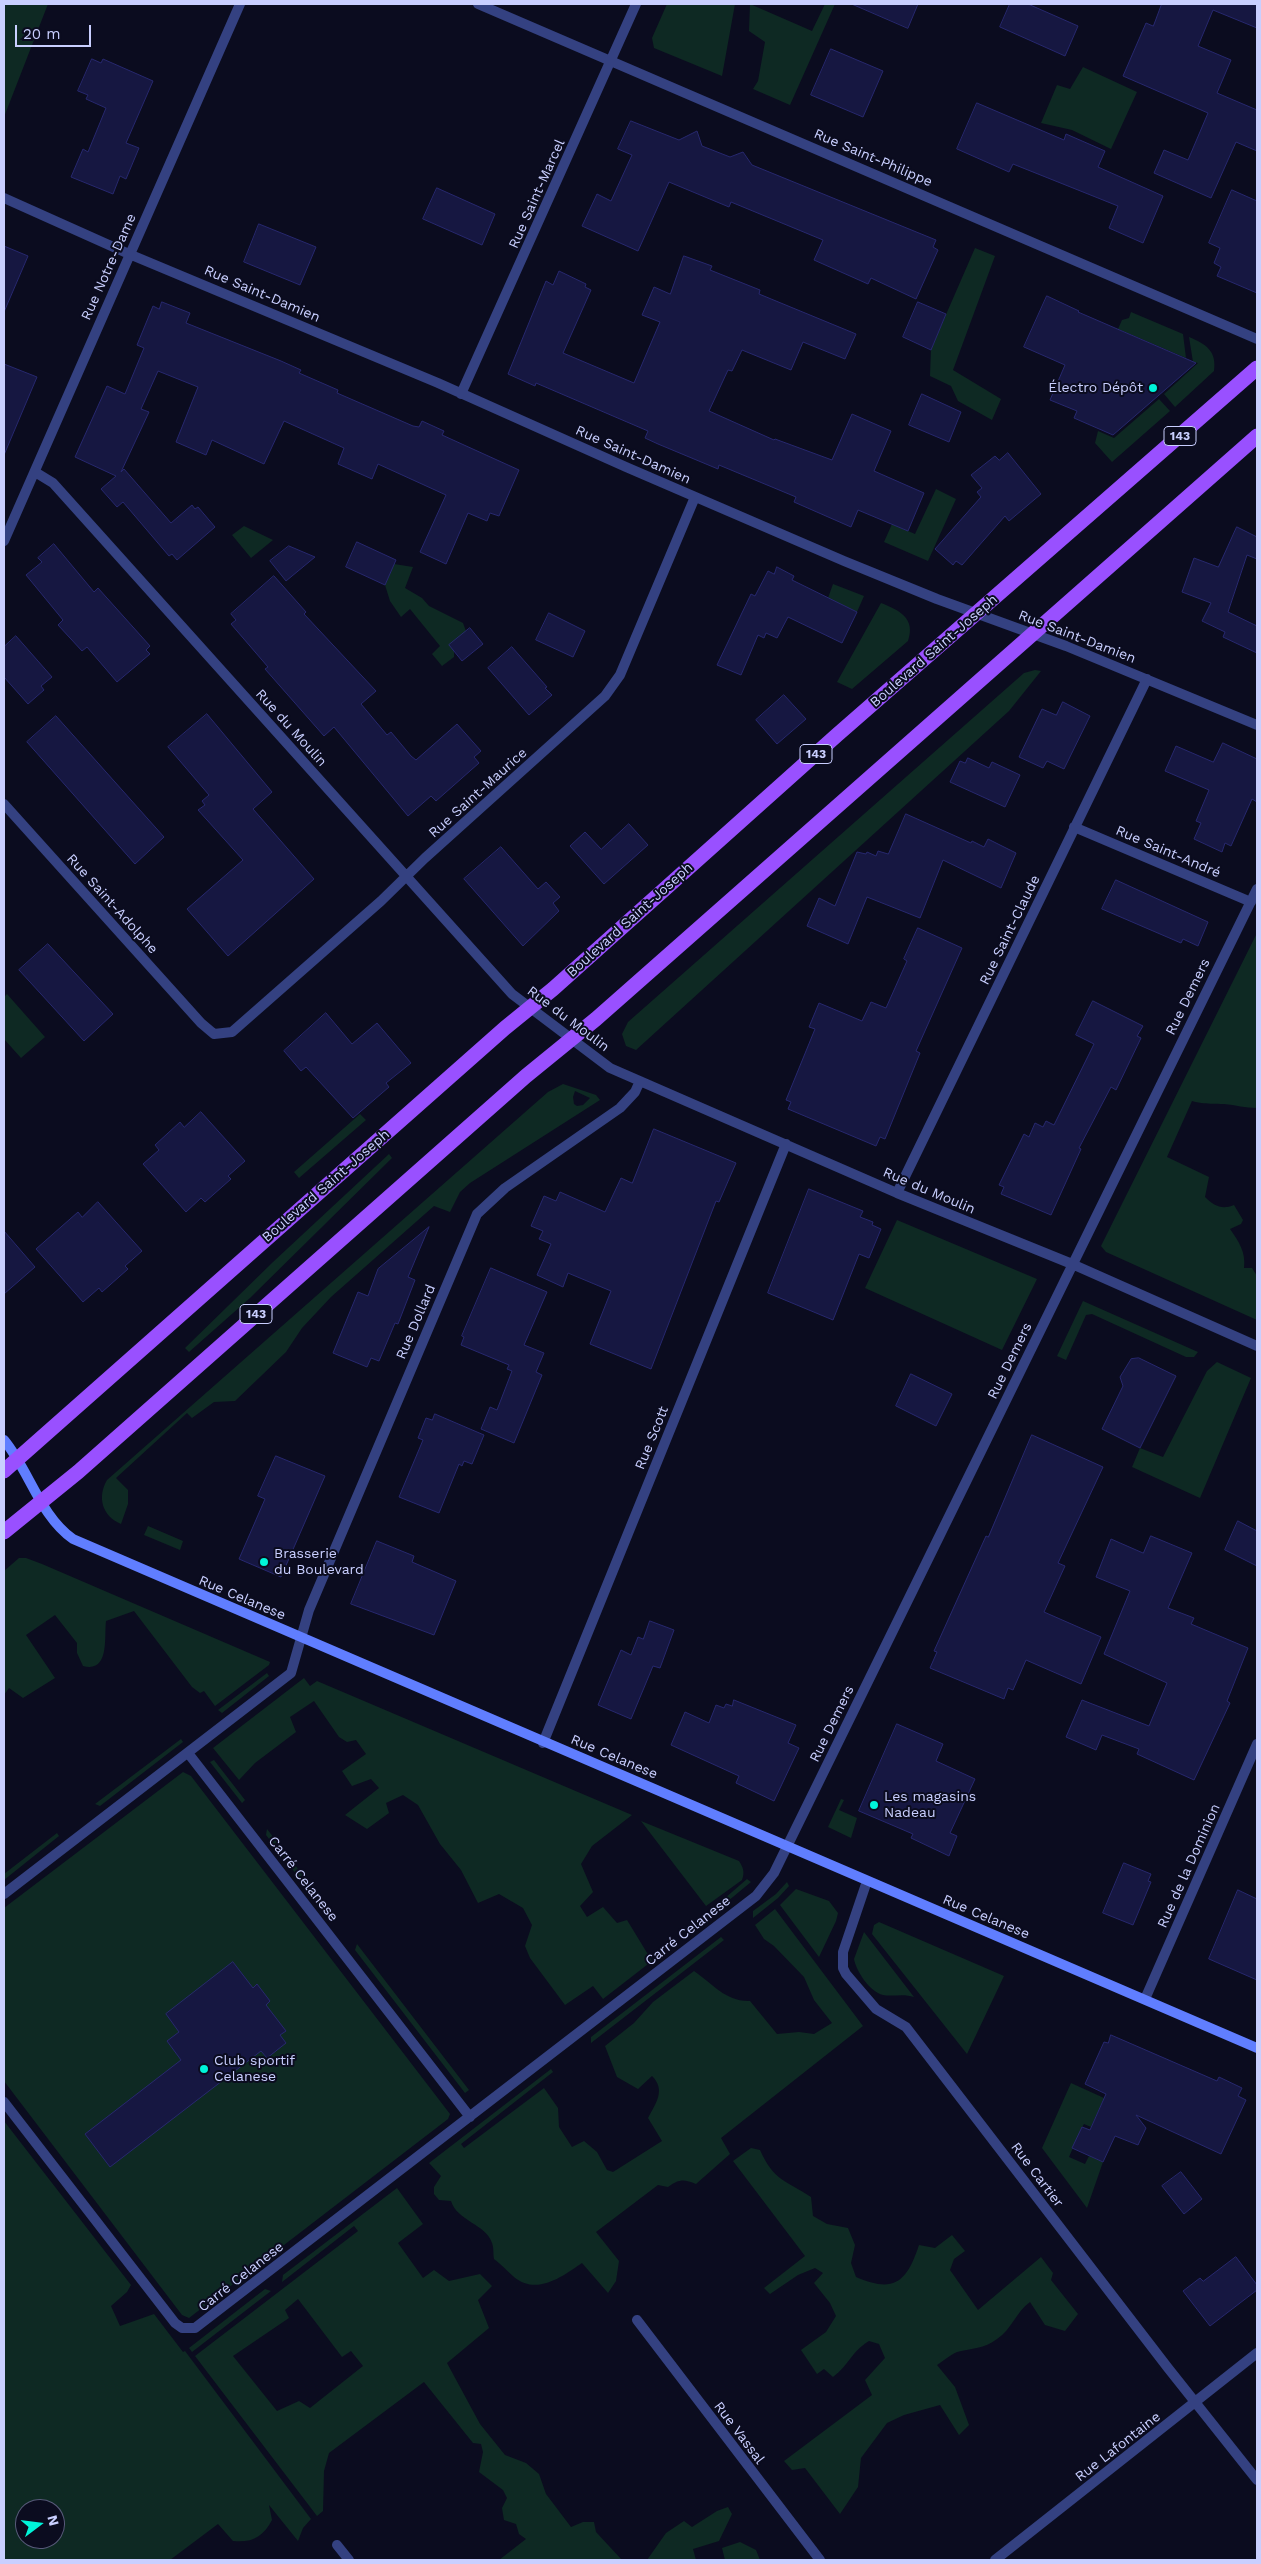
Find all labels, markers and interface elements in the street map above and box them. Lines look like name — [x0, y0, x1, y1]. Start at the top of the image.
scale bar — [18, 15, 94, 47]
text: 20 m — [23, 25, 61, 43]
street label: Rue Saint-Philippe — [811, 125, 935, 191]
street label: Rue Saint-Marcel — [505, 137, 569, 251]
street label: Rue Notre-Dame — [78, 211, 140, 323]
street label: Rue Saint-Damien — [201, 262, 323, 326]
place label: Électro Dépôt — [1048, 380, 1143, 396]
marker: Électro Dépôt — [1147, 382, 1159, 394]
street label: Rue Saint-Damien — [573, 422, 693, 488]
road number: 143 — [1164, 426, 1196, 446]
street label: Boulevard Saint-Joseph — [867, 591, 1001, 711]
street label: Rue Saint-Damien — [1016, 607, 1138, 667]
street label: Rue du Moulin — [252, 686, 330, 770]
street label: Rue Saint-Maurice — [425, 744, 531, 842]
road number: 143 — [800, 744, 832, 764]
street label: Rue Saint-André — [1113, 822, 1223, 882]
street label: Rue Saint-Adolphe — [63, 851, 161, 957]
street label: Boulevard Saint-Joseph — [564, 859, 696, 981]
street label: Rue Saint-Claude — [976, 872, 1044, 988]
street label: Rue Demers — [1162, 956, 1214, 1038]
street label: Rue du Moulin — [524, 983, 612, 1055]
street label: Boulevard Saint-Joseph — [259, 1126, 393, 1246]
street label: Rue du Moulin — [880, 1164, 978, 1218]
street label: Rue Dollard — [393, 1282, 439, 1362]
road number: 143 — [240, 1305, 272, 1324]
street label: Rue Demers — [984, 1320, 1036, 1402]
street label: Rue Scott — [632, 1404, 672, 1472]
place label: Brasserie du Boulevard — [274, 1546, 364, 1578]
marker: Brasserie du Boulevard — [258, 1556, 270, 1568]
street label: Rue Celanese — [196, 1572, 288, 1624]
street label: Rue Demers — [806, 1683, 858, 1765]
street label: Rue Celanese — [568, 1731, 660, 1783]
place label: Les magasins Nadeau — [884, 1789, 976, 1821]
marker: Les magasins Nadeau — [868, 1799, 880, 1811]
street label: Rue de la Dominion — [1154, 1801, 1224, 1931]
street label: Carré Celanese — [264, 1833, 342, 1925]
street label: Rue Celanese — [940, 1891, 1032, 1943]
street label: Carré Celanese — [642, 1892, 734, 1970]
place label: Club sportif Celanese — [214, 2053, 295, 2086]
marker: Club sportif Celanese — [198, 2063, 210, 2075]
street label: Rue Cartier — [1007, 2139, 1067, 2211]
street label: Carré Celanese — [195, 2238, 287, 2316]
street label: Rue Vassal — [710, 2398, 768, 2468]
street label: Rue Lafontaine — [1072, 2409, 1164, 2485]
north arrow — [15, 2499, 65, 2549]
text: N — [44, 2513, 63, 2527]

